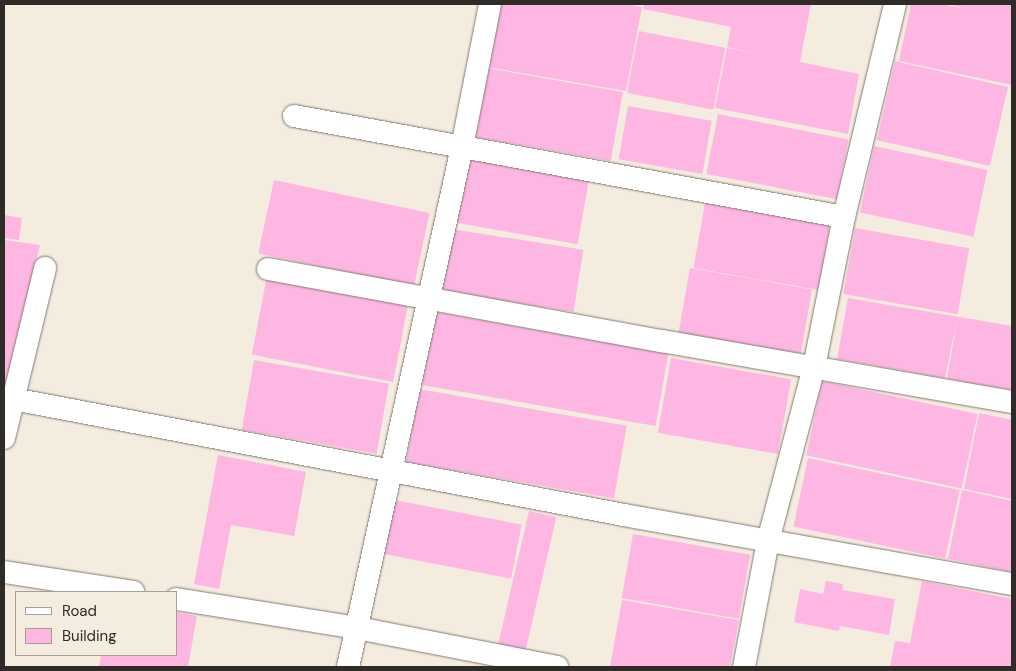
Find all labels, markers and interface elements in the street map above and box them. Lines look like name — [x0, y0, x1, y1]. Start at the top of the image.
legend — [15, 591, 178, 656]
text: Road — [62, 601, 97, 621]
text: Building — [62, 626, 117, 646]

